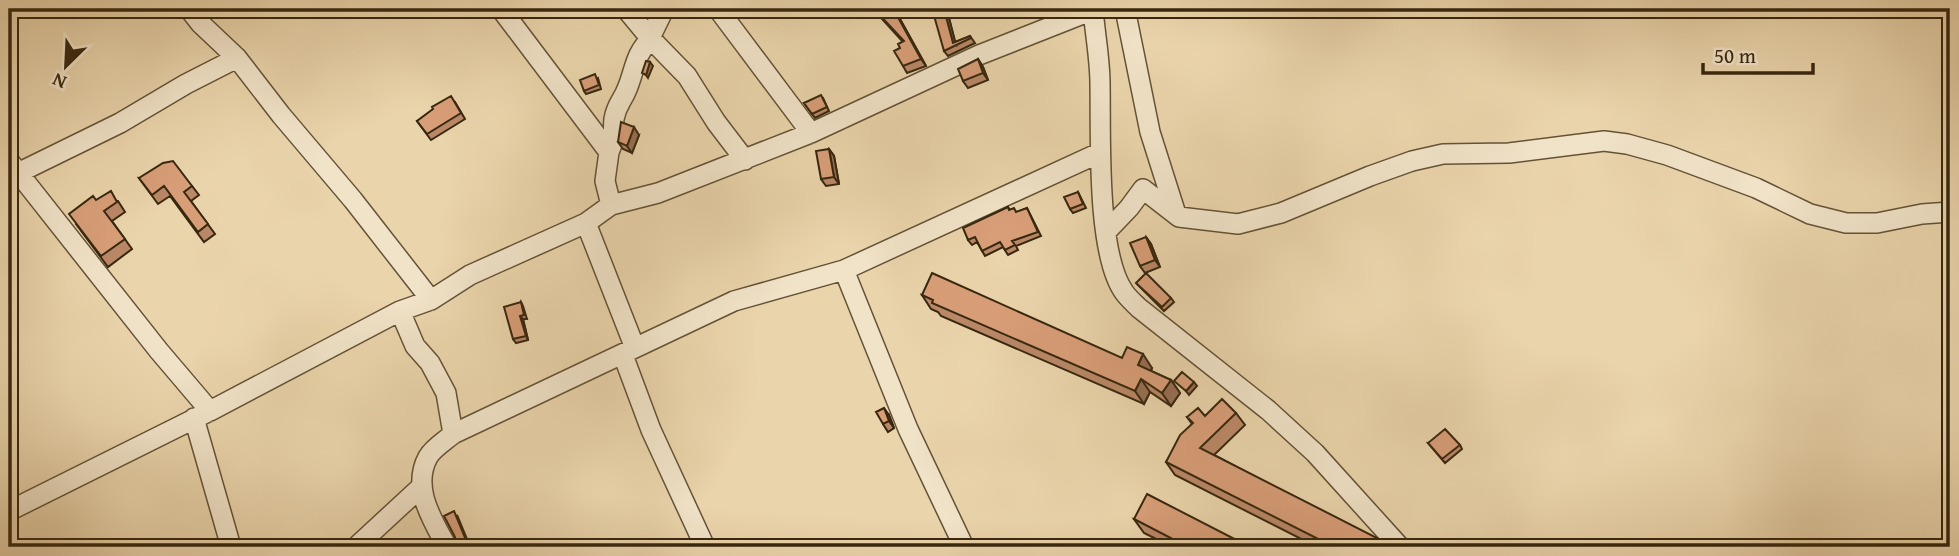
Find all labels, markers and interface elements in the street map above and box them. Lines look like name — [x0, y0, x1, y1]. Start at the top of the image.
north arrow — [32, 32, 102, 102]
scale bar — [1703, 32, 1814, 76]
text: 50 m — [1714, 40, 1756, 71]
text: N — [47, 66, 71, 97]

